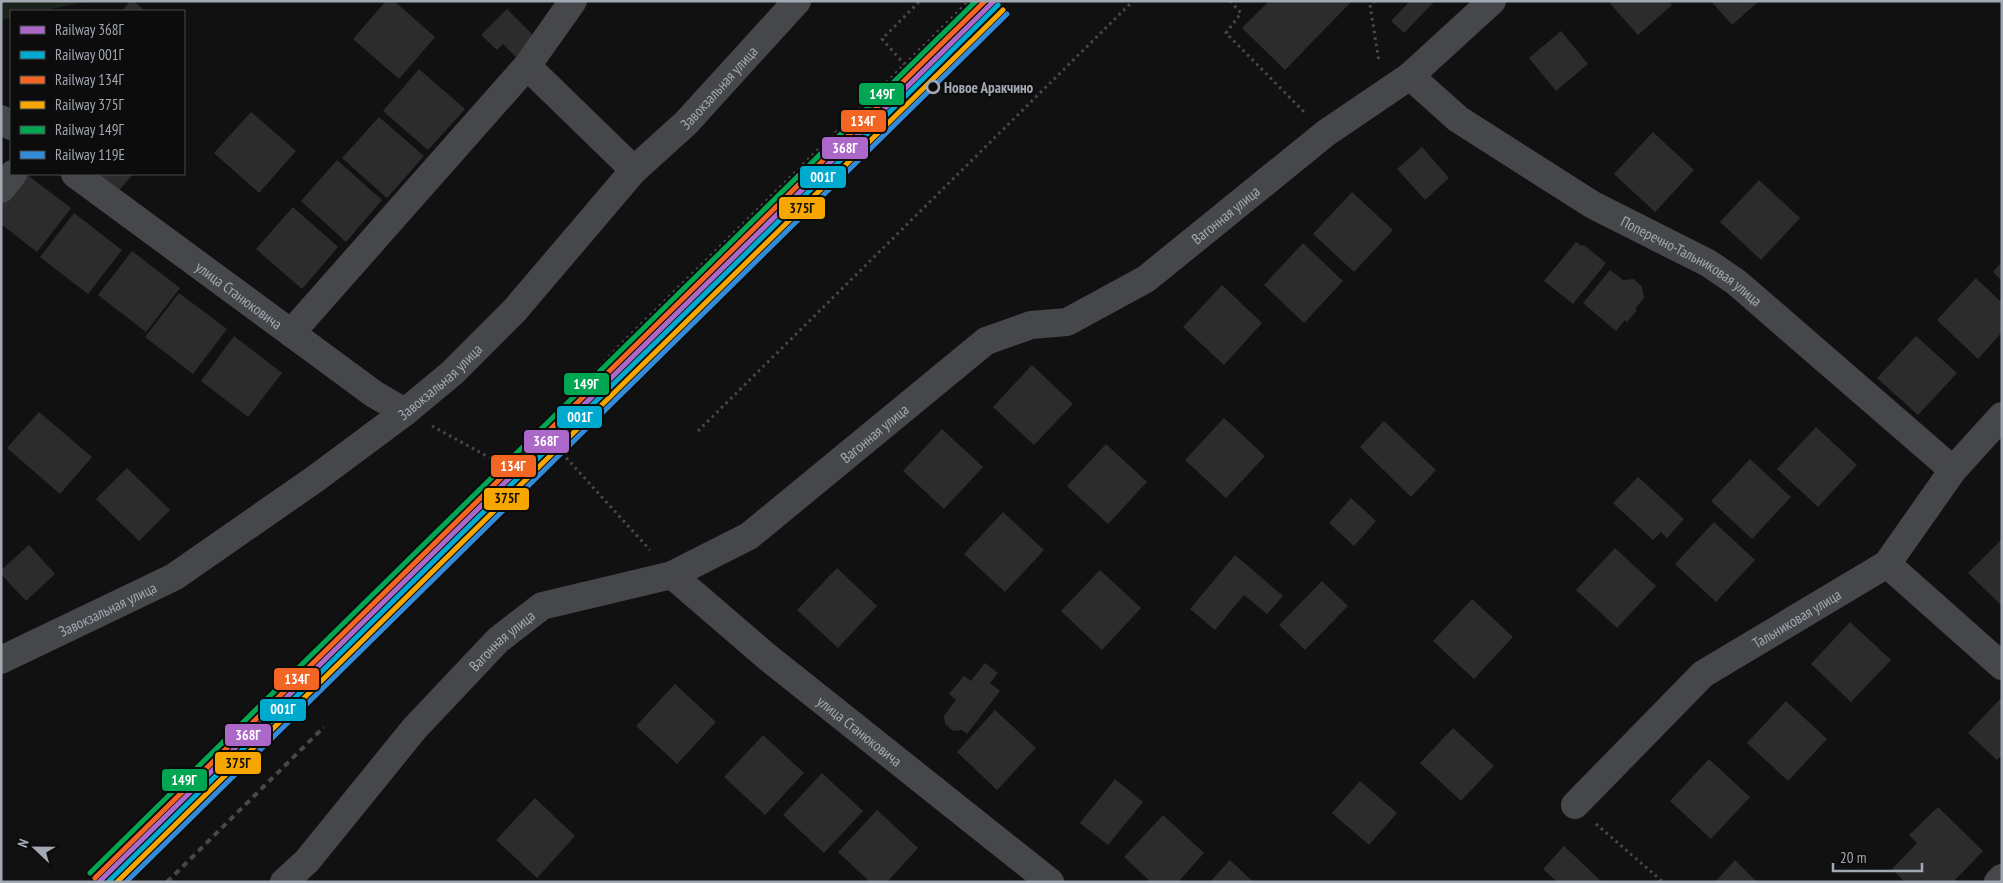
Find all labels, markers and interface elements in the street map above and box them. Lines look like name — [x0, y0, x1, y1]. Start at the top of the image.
legend — [10, 10, 185, 175]
text: Railway 368Г — [55, 20, 124, 39]
street label: Завокзальная улица — [676, 42, 761, 133]
text: Railway 001Г — [55, 45, 124, 64]
text: Railway 134Г — [55, 70, 124, 89]
place label: Новое Аракчино — [944, 78, 1034, 97]
marker: Новое Аракчино — [926, 80, 940, 94]
line badge: 149Г — [858, 82, 905, 106]
text: 149Г — [869, 85, 895, 103]
text: Railway 375Г — [55, 95, 124, 114]
line badge: 134Г — [840, 109, 887, 133]
text: 134Г — [850, 112, 876, 130]
text: Railway 149Г — [55, 120, 124, 139]
line badge: 368Г — [821, 136, 869, 160]
text: 368Г — [832, 139, 858, 157]
text: Railway 119Е — [55, 145, 125, 164]
line badge: 001Г — [799, 165, 847, 189]
text: 001Г — [810, 168, 836, 186]
street label: Вагонная улица — [1187, 181, 1263, 248]
line badge: 375Г — [778, 196, 826, 220]
text: 375Г — [789, 199, 815, 217]
street label: Поперечно-Тальниковая улица — [1618, 211, 1766, 310]
street label: улица Станюковича — [192, 257, 286, 333]
street label: Завокзальная улица — [394, 339, 486, 424]
line badge: 149Г — [563, 372, 610, 396]
text: 149Г — [573, 375, 599, 393]
street label: Вагонная улица — [836, 399, 912, 467]
line badge: 001Г — [556, 405, 603, 429]
text: 001Г — [567, 408, 593, 426]
line badge: 368Г — [523, 429, 570, 454]
text: 368Г — [533, 432, 559, 450]
line badge: 134Г — [490, 454, 537, 478]
text: 134Г — [500, 457, 526, 475]
line badge: 375Г — [483, 487, 530, 511]
text: 375Г — [494, 489, 520, 507]
street label: Завокзальная улица — [55, 577, 159, 640]
street label: Тальниковая улица — [1749, 584, 1844, 652]
street label: Вагонная улица — [464, 606, 539, 675]
line badge: 134Г — [273, 667, 320, 691]
text: 134Г — [284, 670, 310, 688]
street label: улица Станюковича — [814, 691, 906, 770]
line badge: 001Г — [259, 698, 307, 722]
text: 001Г — [270, 700, 296, 718]
line badge: 368Г — [224, 723, 272, 747]
text: 368Г — [235, 726, 261, 744]
line badge: 375Г — [214, 751, 262, 775]
text: 375Г — [225, 754, 251, 772]
line badge: 149Г — [161, 768, 208, 792]
text: 149Г — [171, 771, 197, 789]
north arrow — [10, 823, 60, 873]
text: N — [13, 836, 33, 850]
scale bar — [1833, 840, 1922, 872]
text: 20 m — [1840, 848, 1866, 867]

